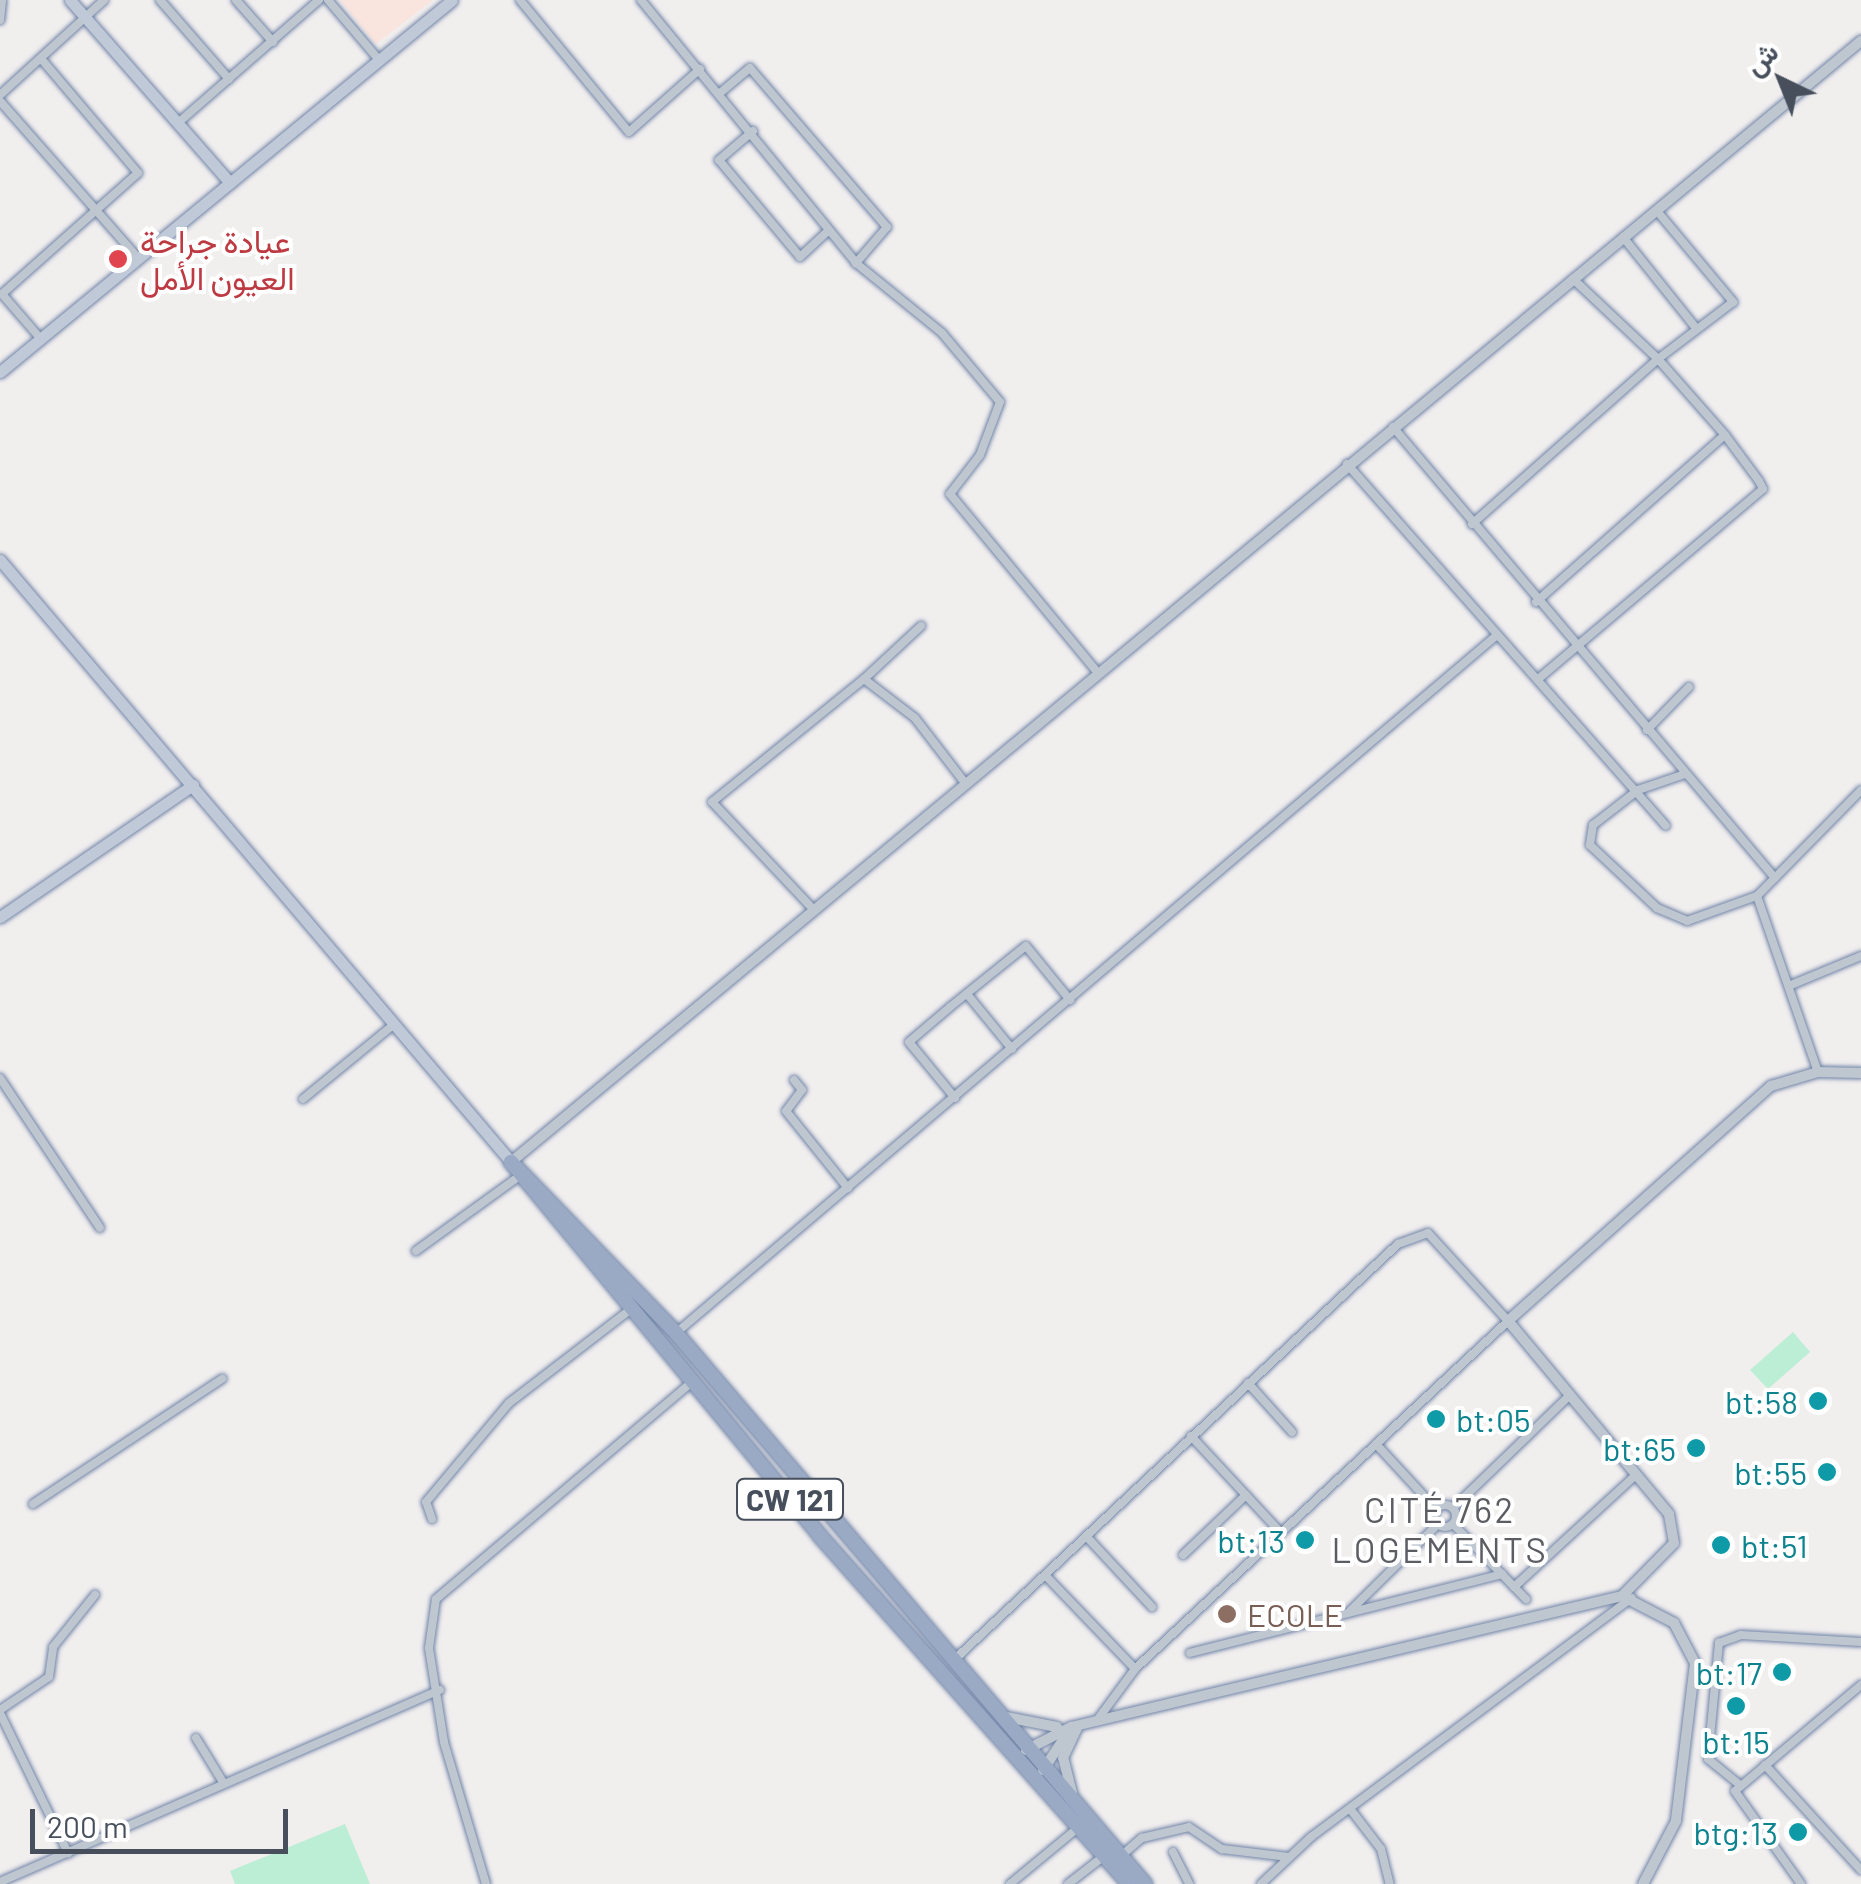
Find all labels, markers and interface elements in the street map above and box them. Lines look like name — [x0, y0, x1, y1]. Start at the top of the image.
north arrow — [1731, 30, 1831, 130]
text: ش — [1737, 34, 1784, 82]
place label: عيادة جراحة العيون الأمل — [140, 222, 295, 297]
marker: عيادة جراحة العيون الأمل — [105, 246, 131, 272]
place label: bt:58 — [1725, 1382, 1798, 1420]
marker: bt:58 — [1807, 1390, 1829, 1412]
place label: bt:05 — [1456, 1400, 1530, 1438]
marker: bt:05 — [1425, 1408, 1447, 1430]
place label: bt:65 — [1603, 1429, 1676, 1467]
marker: bt:65 — [1685, 1437, 1707, 1459]
place label: bt:55 — [1734, 1453, 1807, 1491]
marker: bt:55 — [1816, 1461, 1838, 1483]
road number: CW 121 — [735, 1474, 845, 1524]
district label: CITÉ 762 LOGEMENTS — [1332, 1488, 1548, 1570]
place label: bt:13 — [1217, 1521, 1285, 1559]
place label: bt:51 — [1741, 1526, 1808, 1564]
marker: bt:13 — [1294, 1529, 1316, 1551]
marker: bt:51 — [1710, 1534, 1732, 1556]
place label: ECOLE — [1247, 1595, 1343, 1633]
marker: ECOLE — [1216, 1603, 1238, 1625]
place label: bt:17 — [1696, 1653, 1762, 1691]
marker: bt:17 — [1771, 1661, 1793, 1683]
marker: bt:15 — [1725, 1695, 1747, 1717]
place label: bt:15 — [1702, 1722, 1770, 1760]
scale bar — [35, 1789, 292, 1851]
text: 200 m — [47, 1808, 128, 1844]
place label: btg:13 — [1693, 1813, 1778, 1851]
marker: btg:13 — [1787, 1821, 1809, 1843]

